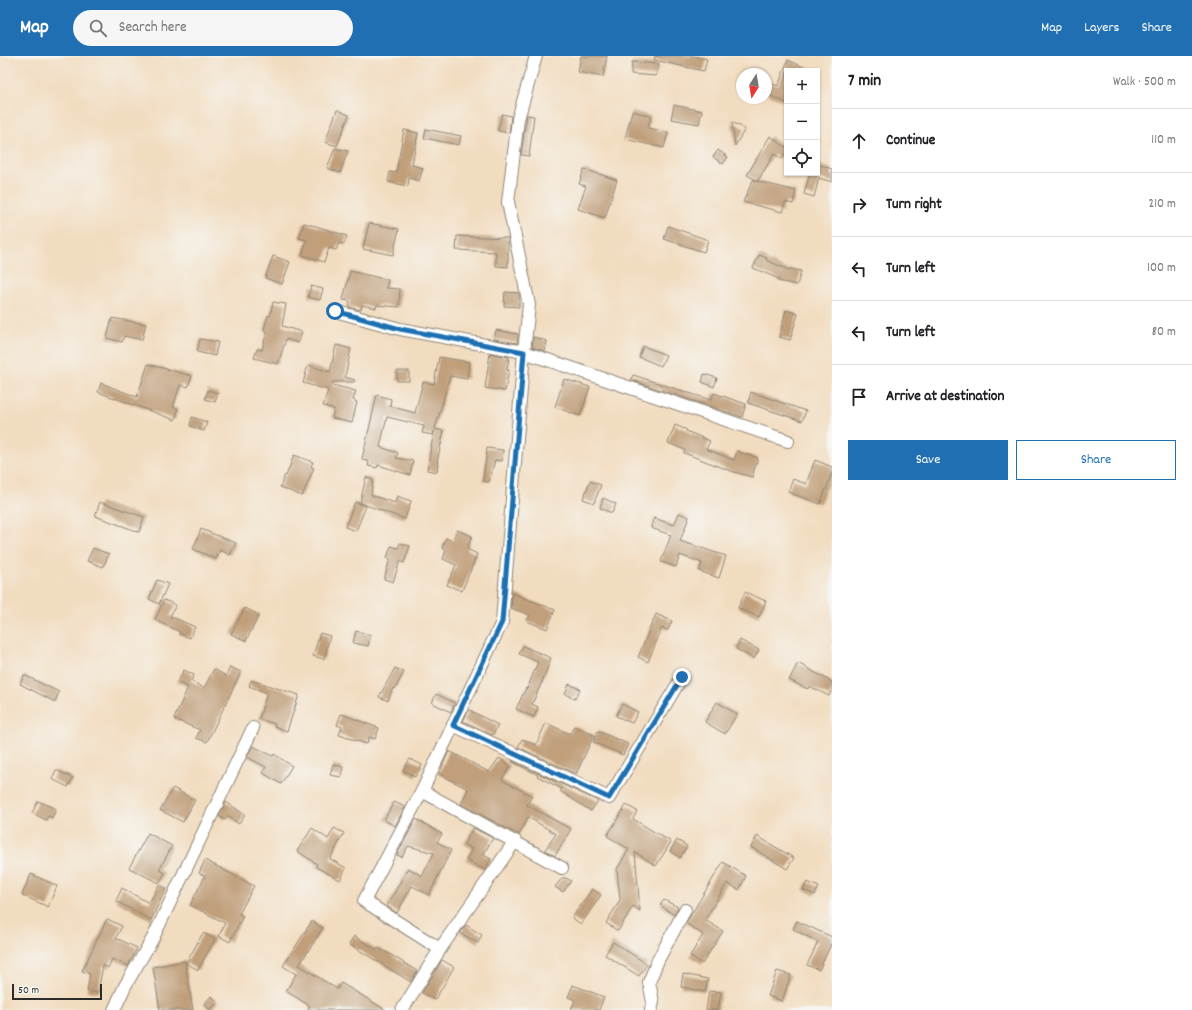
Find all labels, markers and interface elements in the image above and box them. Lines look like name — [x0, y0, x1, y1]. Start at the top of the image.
search box — [73, 10, 353, 46]
text: Map — [20, 15, 49, 42]
icon: search — [87, 17, 109, 39]
text: Search here — [119, 17, 187, 39]
text: Map — [1041, 18, 1062, 38]
text: Layers — [1084, 18, 1119, 38]
text: Share — [1141, 18, 1172, 38]
north arrow — [736, 68, 772, 104]
map controls — [784, 68, 820, 176]
button: + — [784, 68, 820, 104]
text: 7 min — [848, 70, 881, 94]
text: Walk · 500 m — [1113, 73, 1176, 92]
button: − — [784, 104, 820, 140]
icon: ahead — [848, 130, 870, 152]
text: Continue — [886, 130, 935, 152]
text: 110 m — [1151, 131, 1176, 150]
button: locate — [784, 140, 820, 176]
icon: right — [848, 194, 870, 216]
text: Turn right — [886, 194, 942, 216]
text: 210 m — [1148, 195, 1176, 214]
icon: left — [848, 258, 870, 280]
text: Turn left — [886, 258, 935, 280]
text: 100 m — [1147, 259, 1176, 278]
route start — [326, 302, 344, 320]
icon: left — [848, 322, 870, 344]
text: Turn left — [886, 322, 935, 344]
text: 80 m — [1152, 323, 1176, 342]
icon: arrive — [848, 386, 870, 408]
text: Arrive at destination — [886, 386, 1004, 408]
button: Save — [848, 440, 1008, 480]
button: Share — [1016, 440, 1176, 480]
route end — [673, 668, 691, 686]
scale bar — [12, 982, 102, 1001]
text: 50 m — [18, 983, 39, 999]

